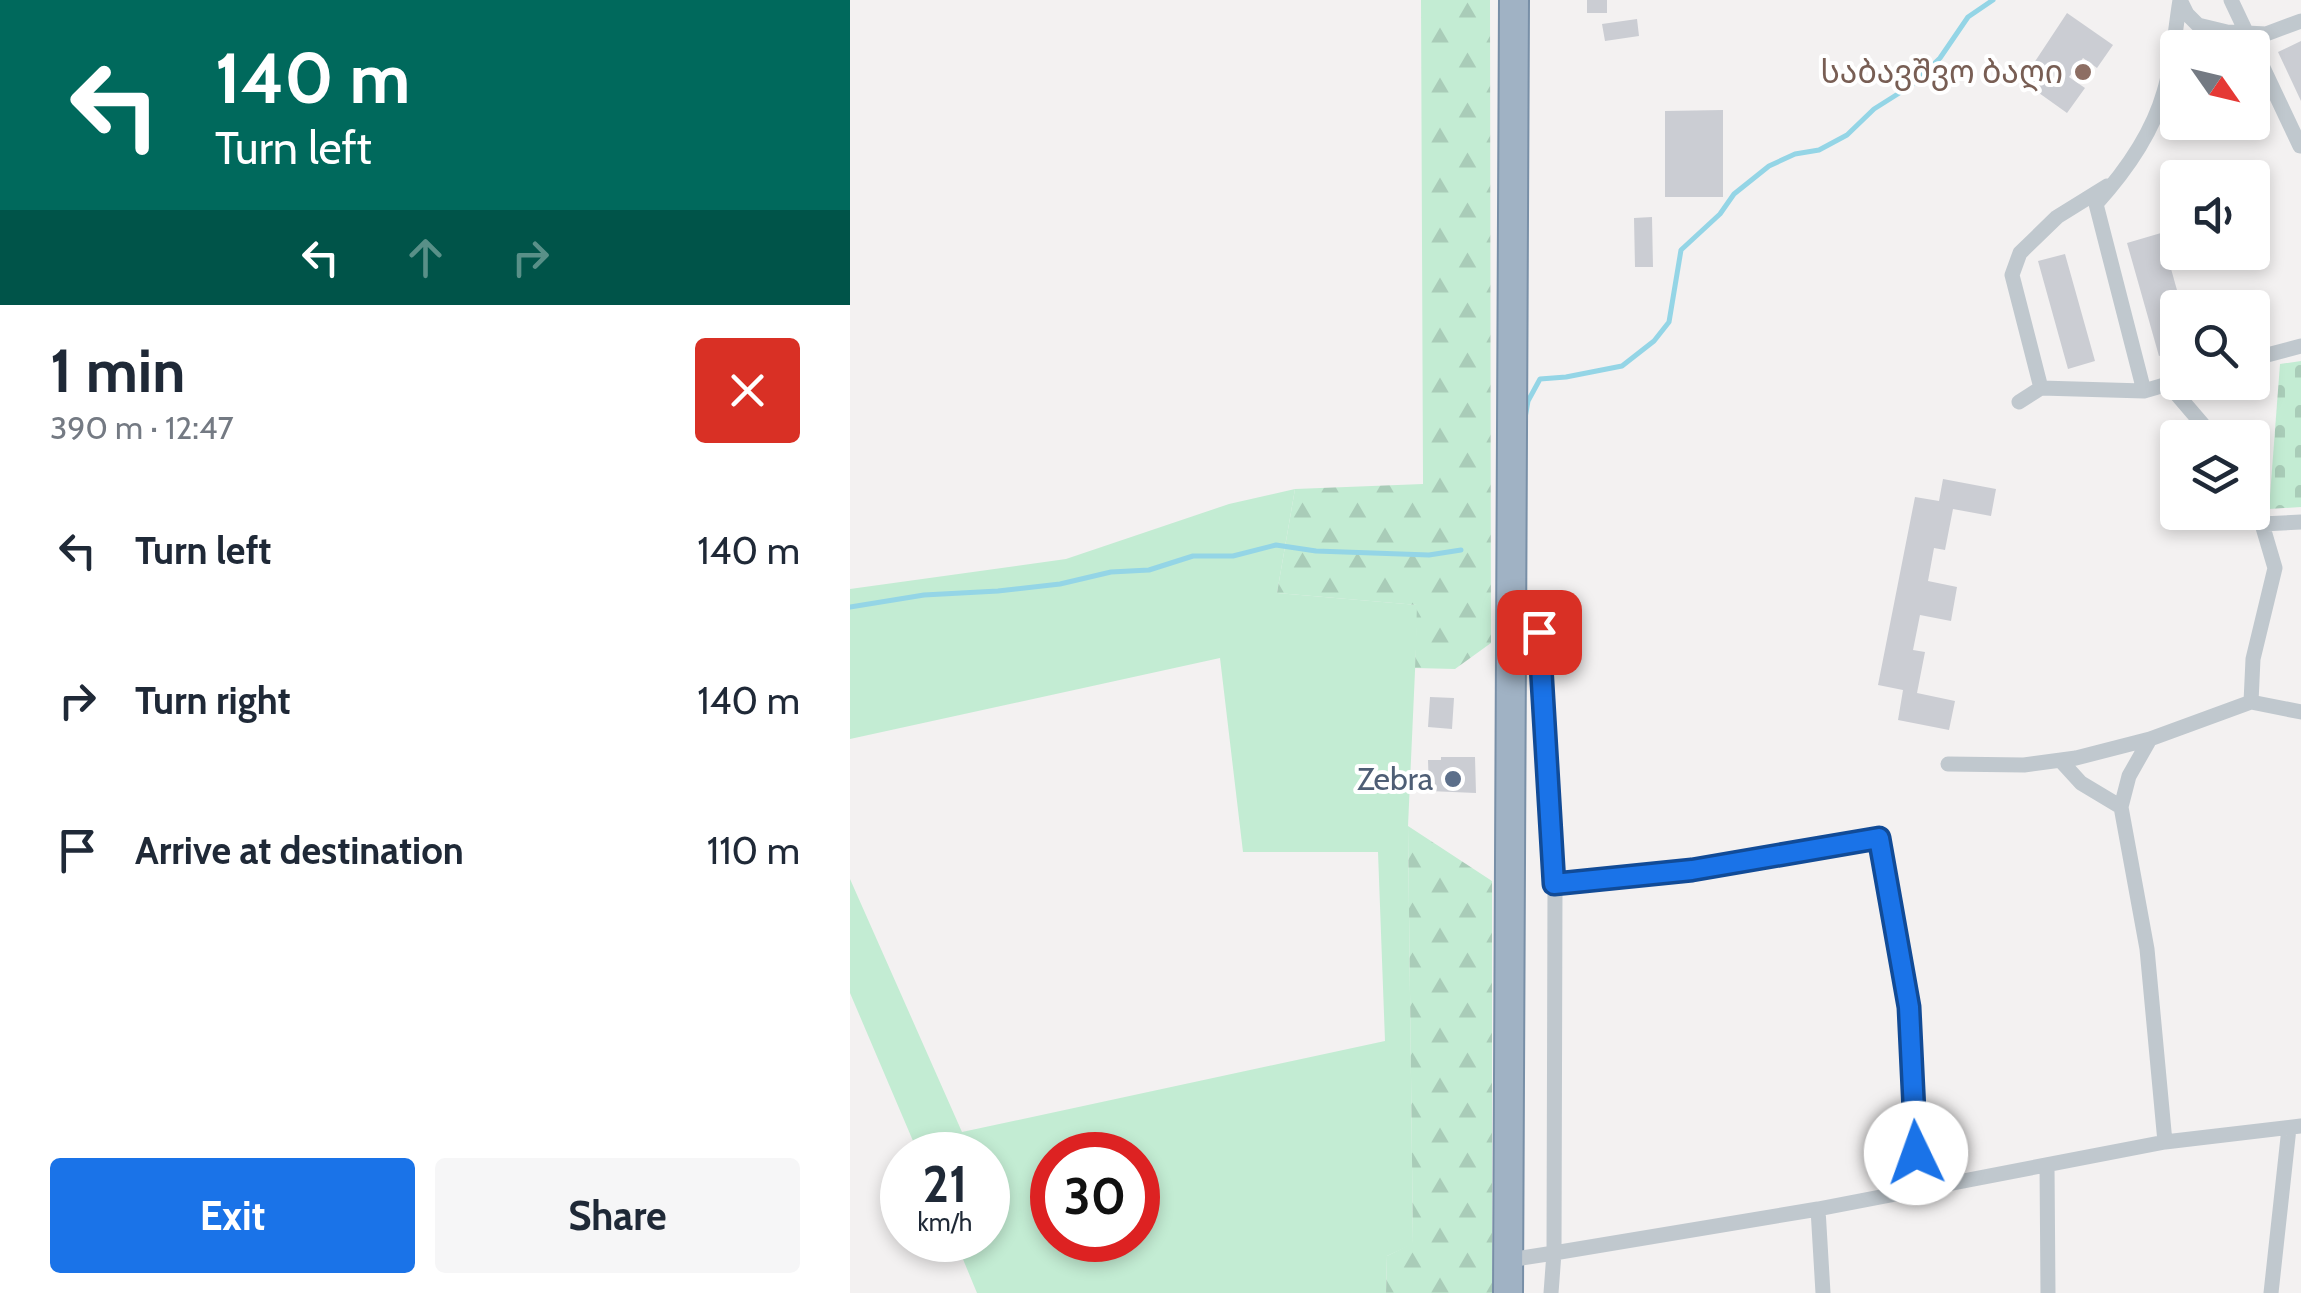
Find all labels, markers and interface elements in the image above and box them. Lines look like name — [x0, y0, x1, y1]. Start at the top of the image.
north arrow — [2160, 30, 2270, 140]
map controls — [2160, 30, 2270, 530]
text: 140 m — [215, 35, 410, 121]
icon: left — [50, 40, 180, 170]
place label: საბავშვო ბაღი — [1821, 52, 2063, 92]
marker: საბავშვო ბაღი — [2072, 61, 2094, 83]
text: Turn left — [215, 121, 372, 175]
button: sound — [2160, 160, 2270, 270]
icon: left — [293, 230, 348, 285]
icon: ahead — [398, 230, 453, 285]
icon: right — [503, 230, 558, 285]
button: search — [2160, 290, 2270, 400]
text: 1 min — [50, 334, 185, 407]
button: close — [695, 338, 800, 443]
text: 390 m · 12:47 — [50, 408, 234, 447]
button: layers — [2160, 420, 2270, 530]
icon: left — [50, 523, 105, 578]
text: Turn left — [135, 527, 271, 574]
text: 140 m — [697, 527, 800, 574]
pin — [1497, 590, 1582, 675]
icon: arrive — [1512, 605, 1567, 660]
icon: right — [50, 673, 105, 728]
text: Turn right — [135, 677, 291, 724]
text: 140 m — [697, 677, 800, 724]
place label: Zebra — [1357, 759, 1434, 798]
marker: Zebra — [1442, 768, 1464, 790]
icon: arrive — [50, 823, 105, 878]
text: Arrive at destination — [135, 827, 464, 874]
text: 110 m — [707, 827, 800, 874]
position arrow — [1864, 1101, 1968, 1205]
speed limit sign: 30 — [1030, 1132, 1160, 1262]
text: 21 — [923, 1154, 967, 1215]
button: Exit — [50, 1158, 415, 1273]
button: Share — [435, 1158, 800, 1273]
text: km/h — [918, 1207, 972, 1237]

